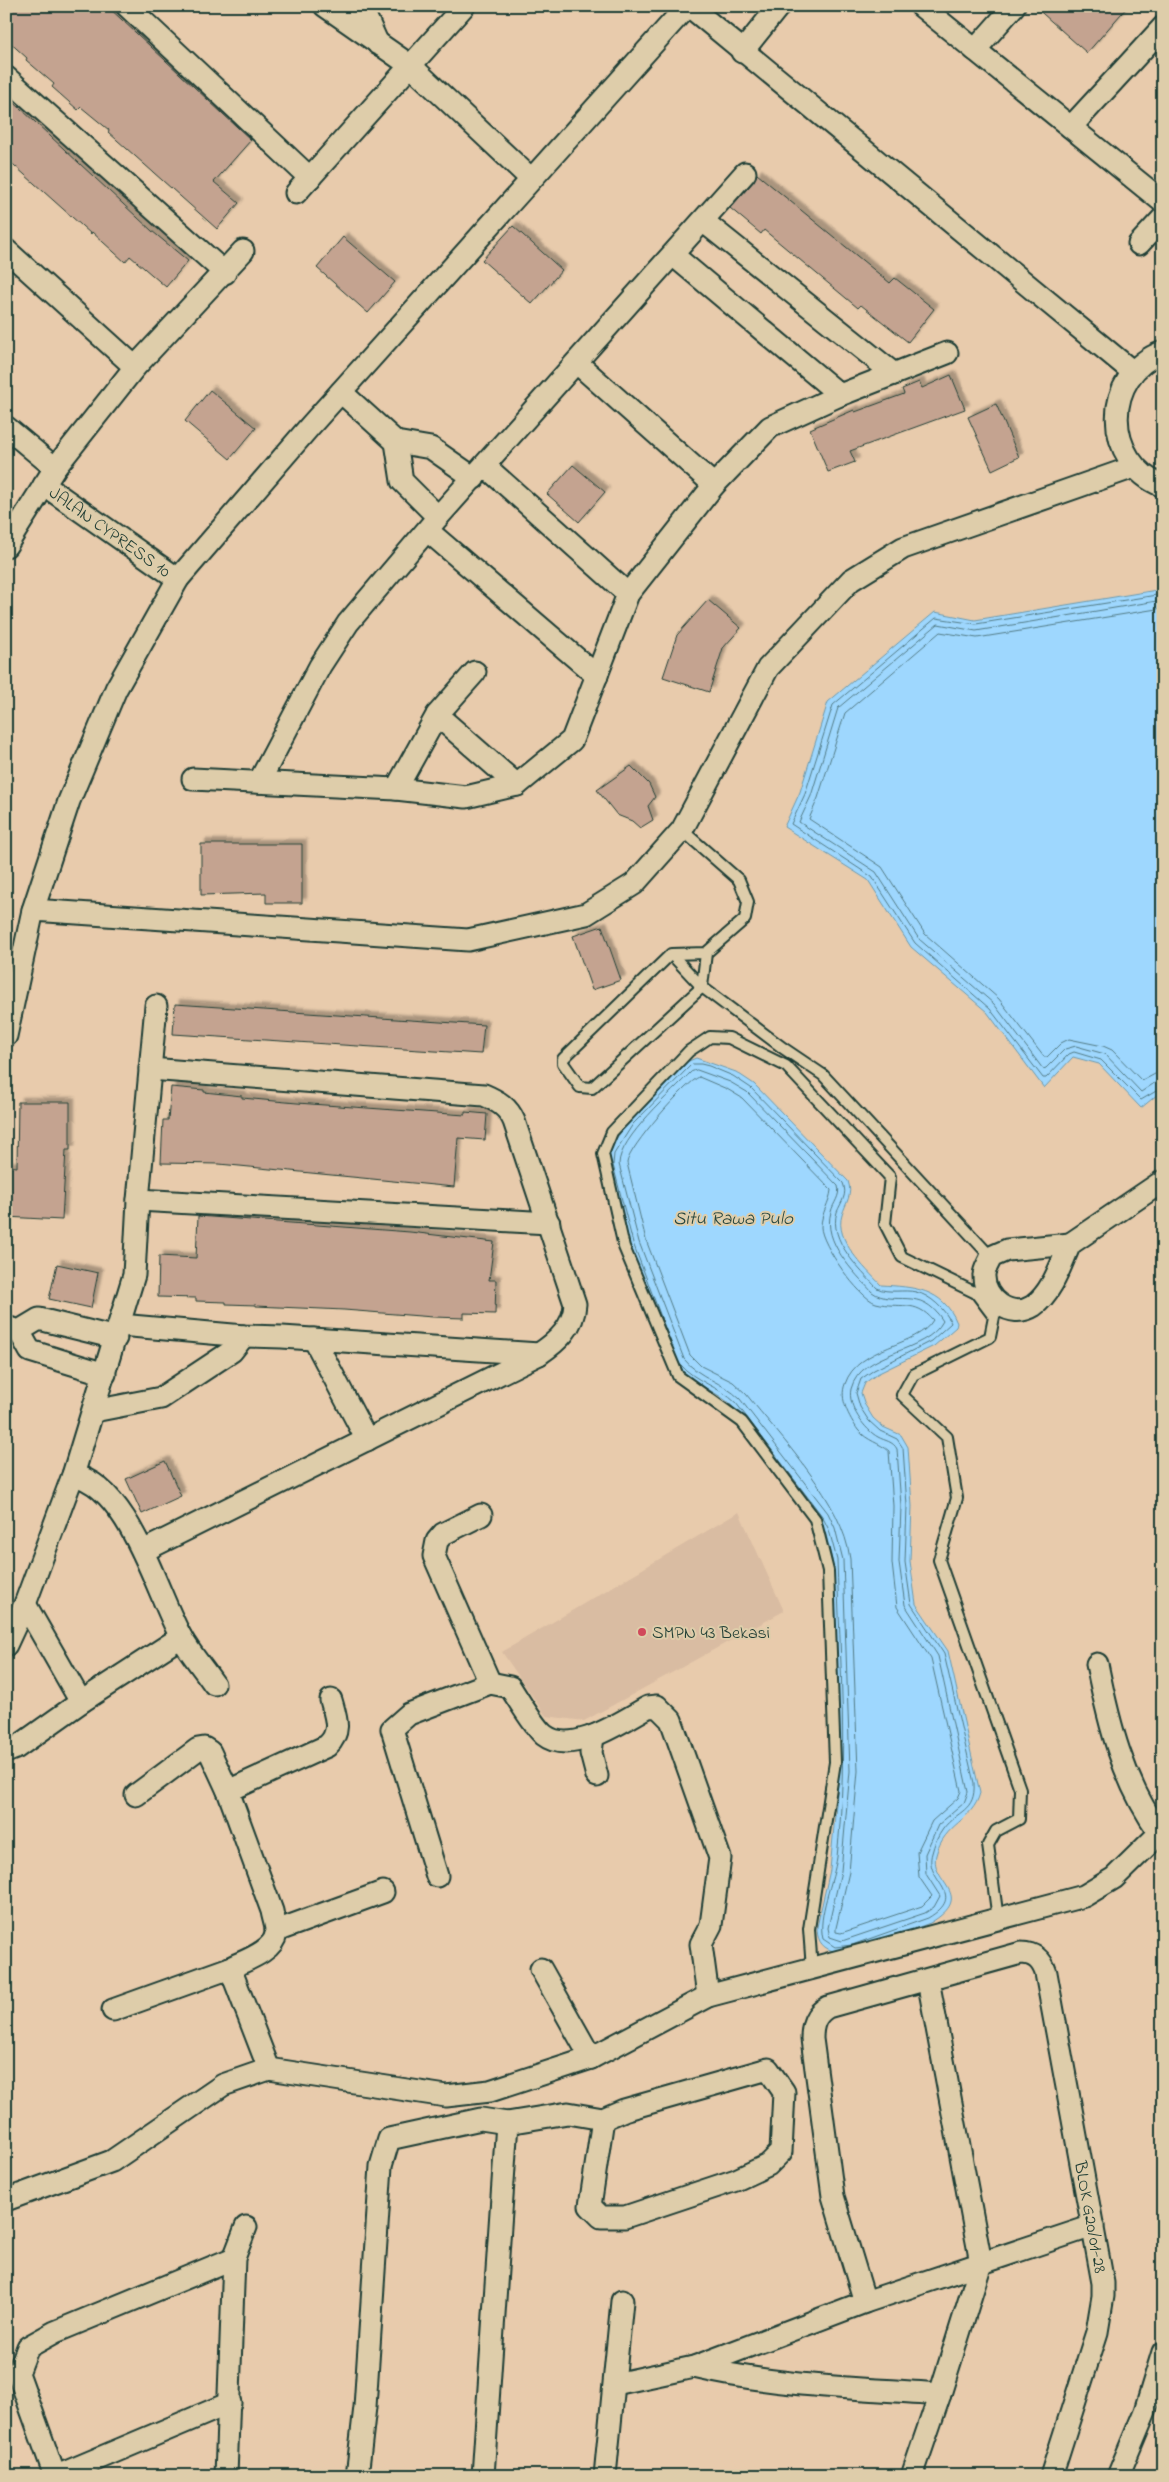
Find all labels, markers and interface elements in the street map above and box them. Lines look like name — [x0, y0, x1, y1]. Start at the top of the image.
street label: JALAN CYPRESS 10 — [43, 481, 176, 585]
water label: Situ Rawa Pulo — [673, 1206, 794, 1233]
place label: SMPN 43 Bekasi — [652, 1621, 770, 1647]
marker: SMPN 43 Bekasi — [636, 1626, 648, 1638]
street label: BLOK G20/01-28 — [1066, 2158, 1112, 2276]

